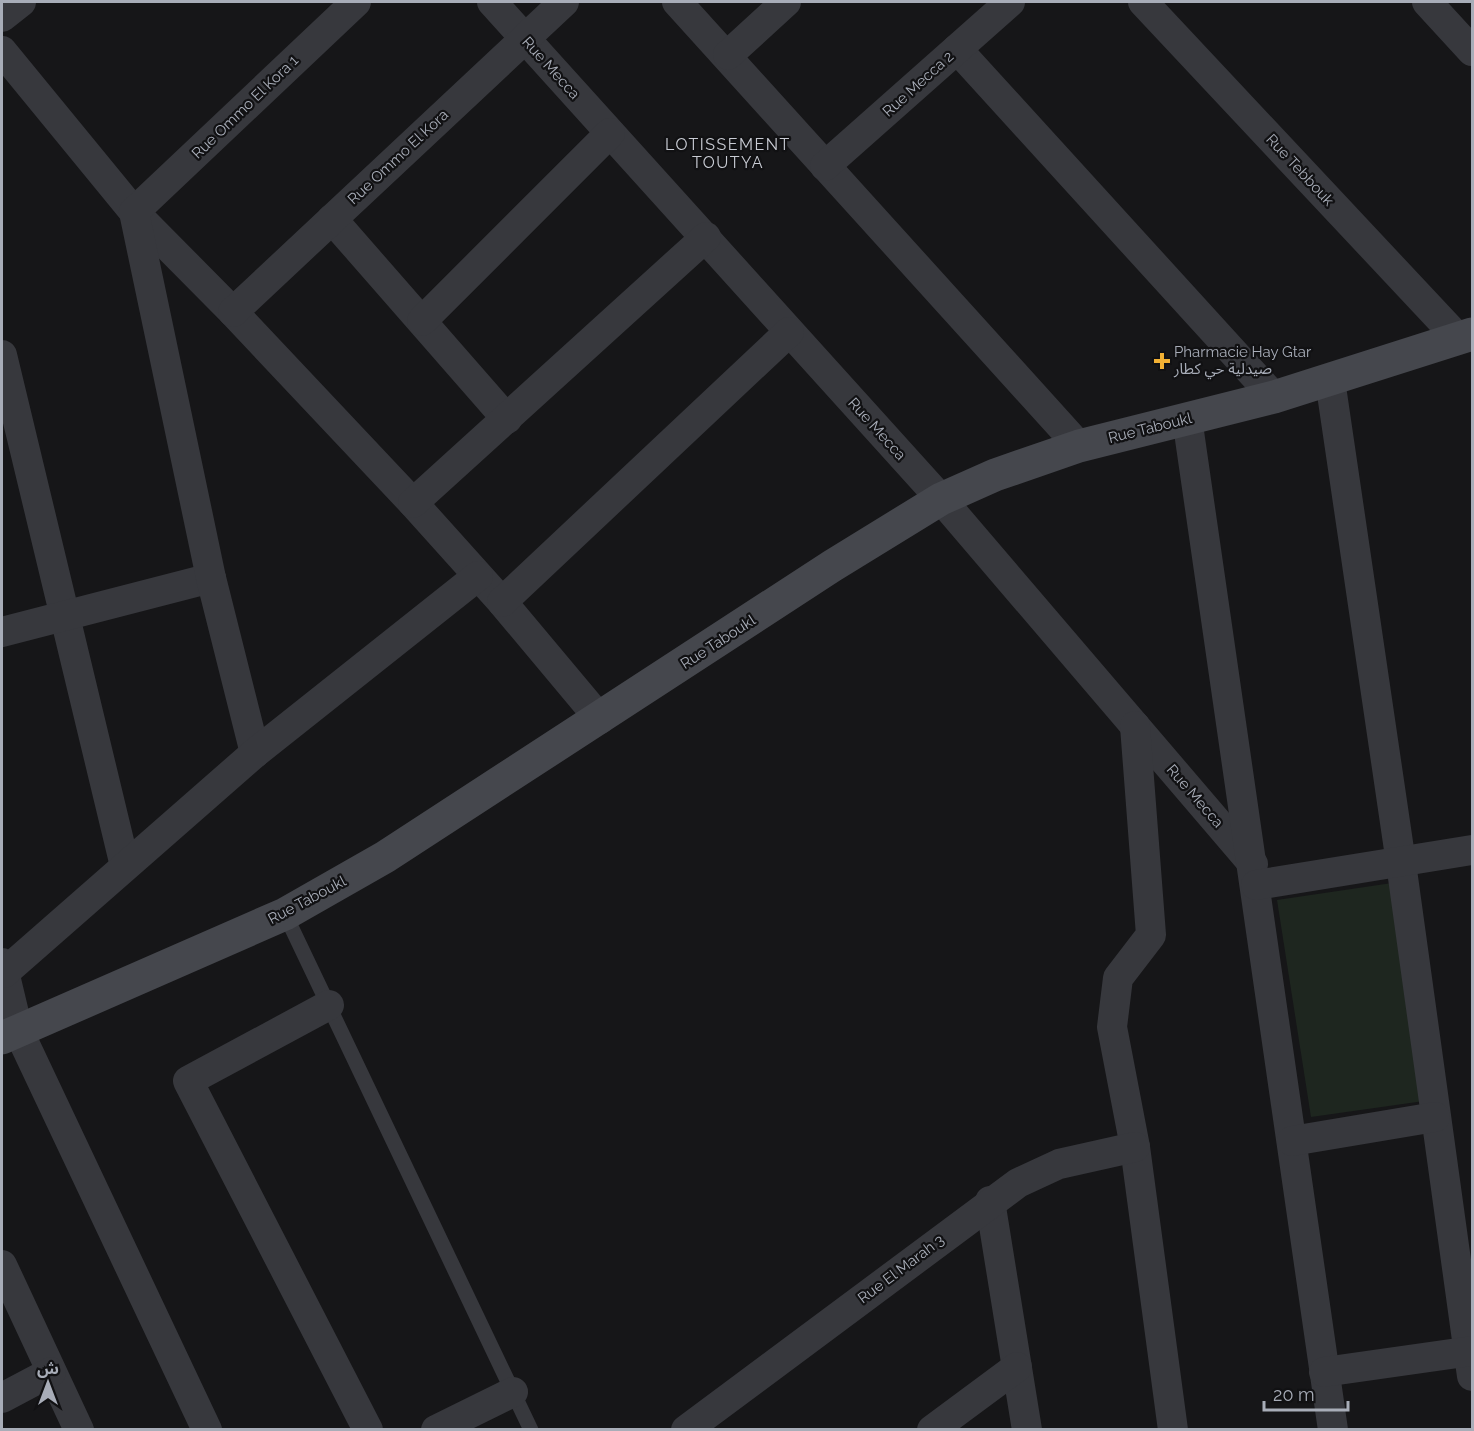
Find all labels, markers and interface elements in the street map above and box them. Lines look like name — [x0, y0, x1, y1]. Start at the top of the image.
street label: Rue Mecca — [518, 33, 584, 103]
street label: Rue Mecca 2 — [879, 47, 957, 121]
street label: Rue Ommo El Kora 1 — [188, 51, 302, 162]
street label: Rue Ommo El Kora — [344, 106, 452, 208]
street label: Rue Tebbouk — [1262, 130, 1338, 210]
district label: LOTISSEMENT TOUTYA — [665, 135, 791, 172]
place label: Pharmacie Hay Gtar صيدلية حي كطار — [1173, 343, 1312, 380]
marker: Pharmacie Hay Gtar صيدلية حي كطار — [1155, 354, 1169, 368]
street label: Rue Mecca — [844, 394, 910, 464]
street label: Rue Taboukl — [1106, 409, 1195, 447]
street label: Rue Taboukl — [677, 611, 760, 673]
street label: Rue Mecca — [1163, 761, 1227, 831]
street label: Rue Taboukl — [265, 872, 350, 928]
street label: Rue El Marah 3 — [854, 1231, 948, 1307]
north arrow — [18, 1353, 78, 1413]
text: ش — [37, 1359, 59, 1378]
scale bar — [1264, 1374, 1348, 1412]
text: 20 m — [1273, 1384, 1315, 1405]

